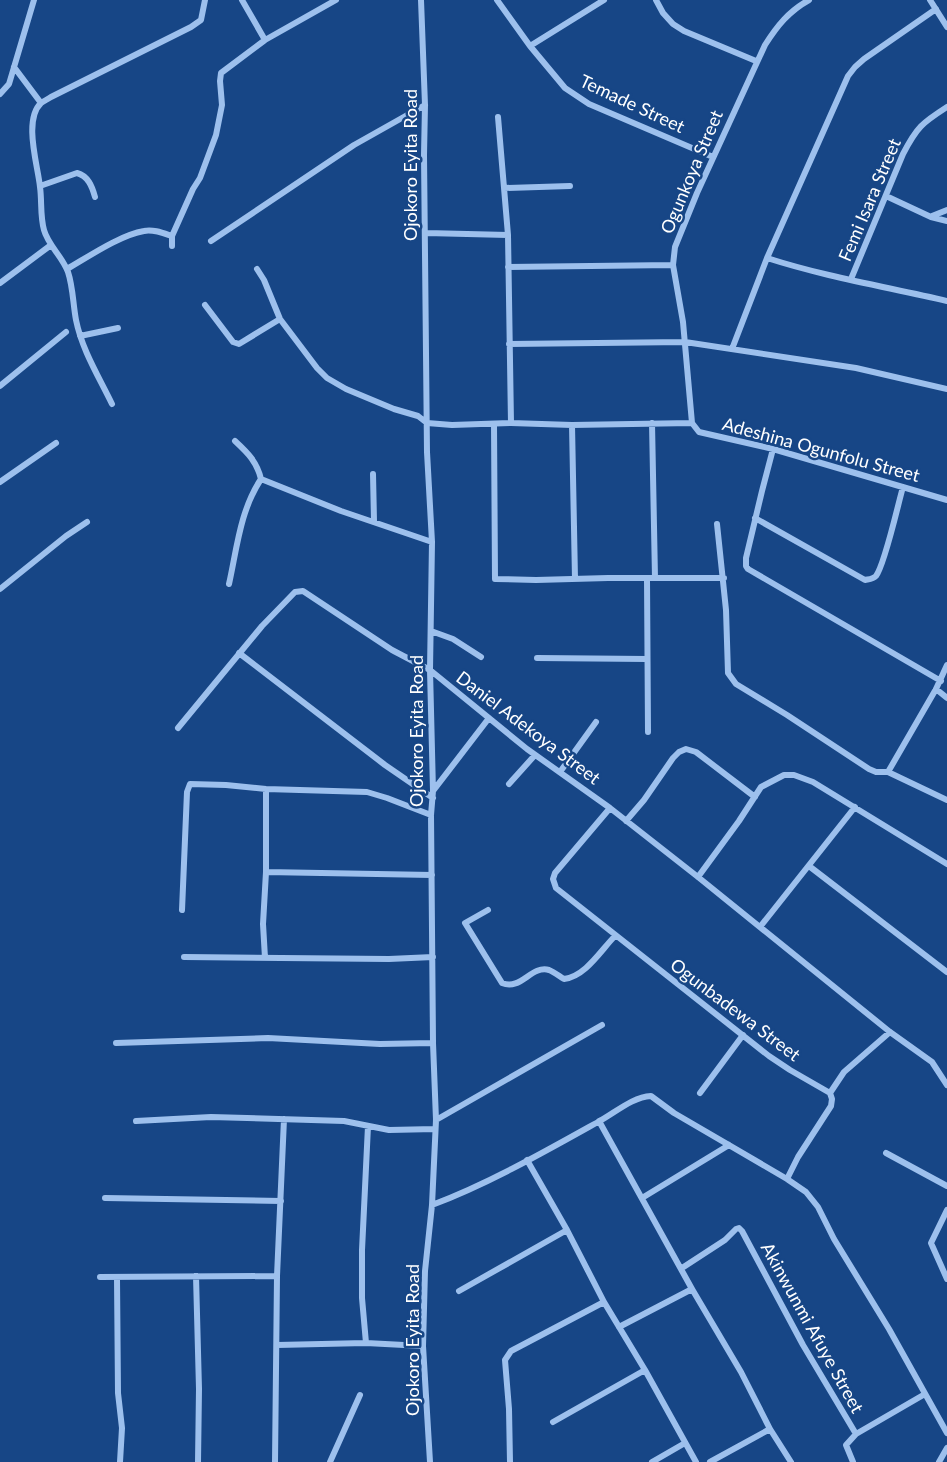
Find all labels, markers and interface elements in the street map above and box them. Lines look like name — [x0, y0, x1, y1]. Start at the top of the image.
street label: Temade Street — [576, 69, 689, 137]
street label: Ojokoro Eyita Road — [399, 89, 421, 241]
street label: Ogunkoya Street — [655, 106, 727, 237]
street label: Femi Isara Street — [833, 134, 905, 264]
street label: Adeshina Ogunfolu Street — [720, 412, 923, 486]
street label: Ojokoro Eyita Road — [405, 655, 427, 807]
street label: Daniel Adekoya Street — [452, 666, 605, 789]
street label: Ogunbadewa Street — [666, 953, 805, 1066]
street label: Akinwunmi Afuye Street — [757, 1238, 869, 1417]
street label: Ojokoro Eyita Road — [401, 1264, 423, 1416]

